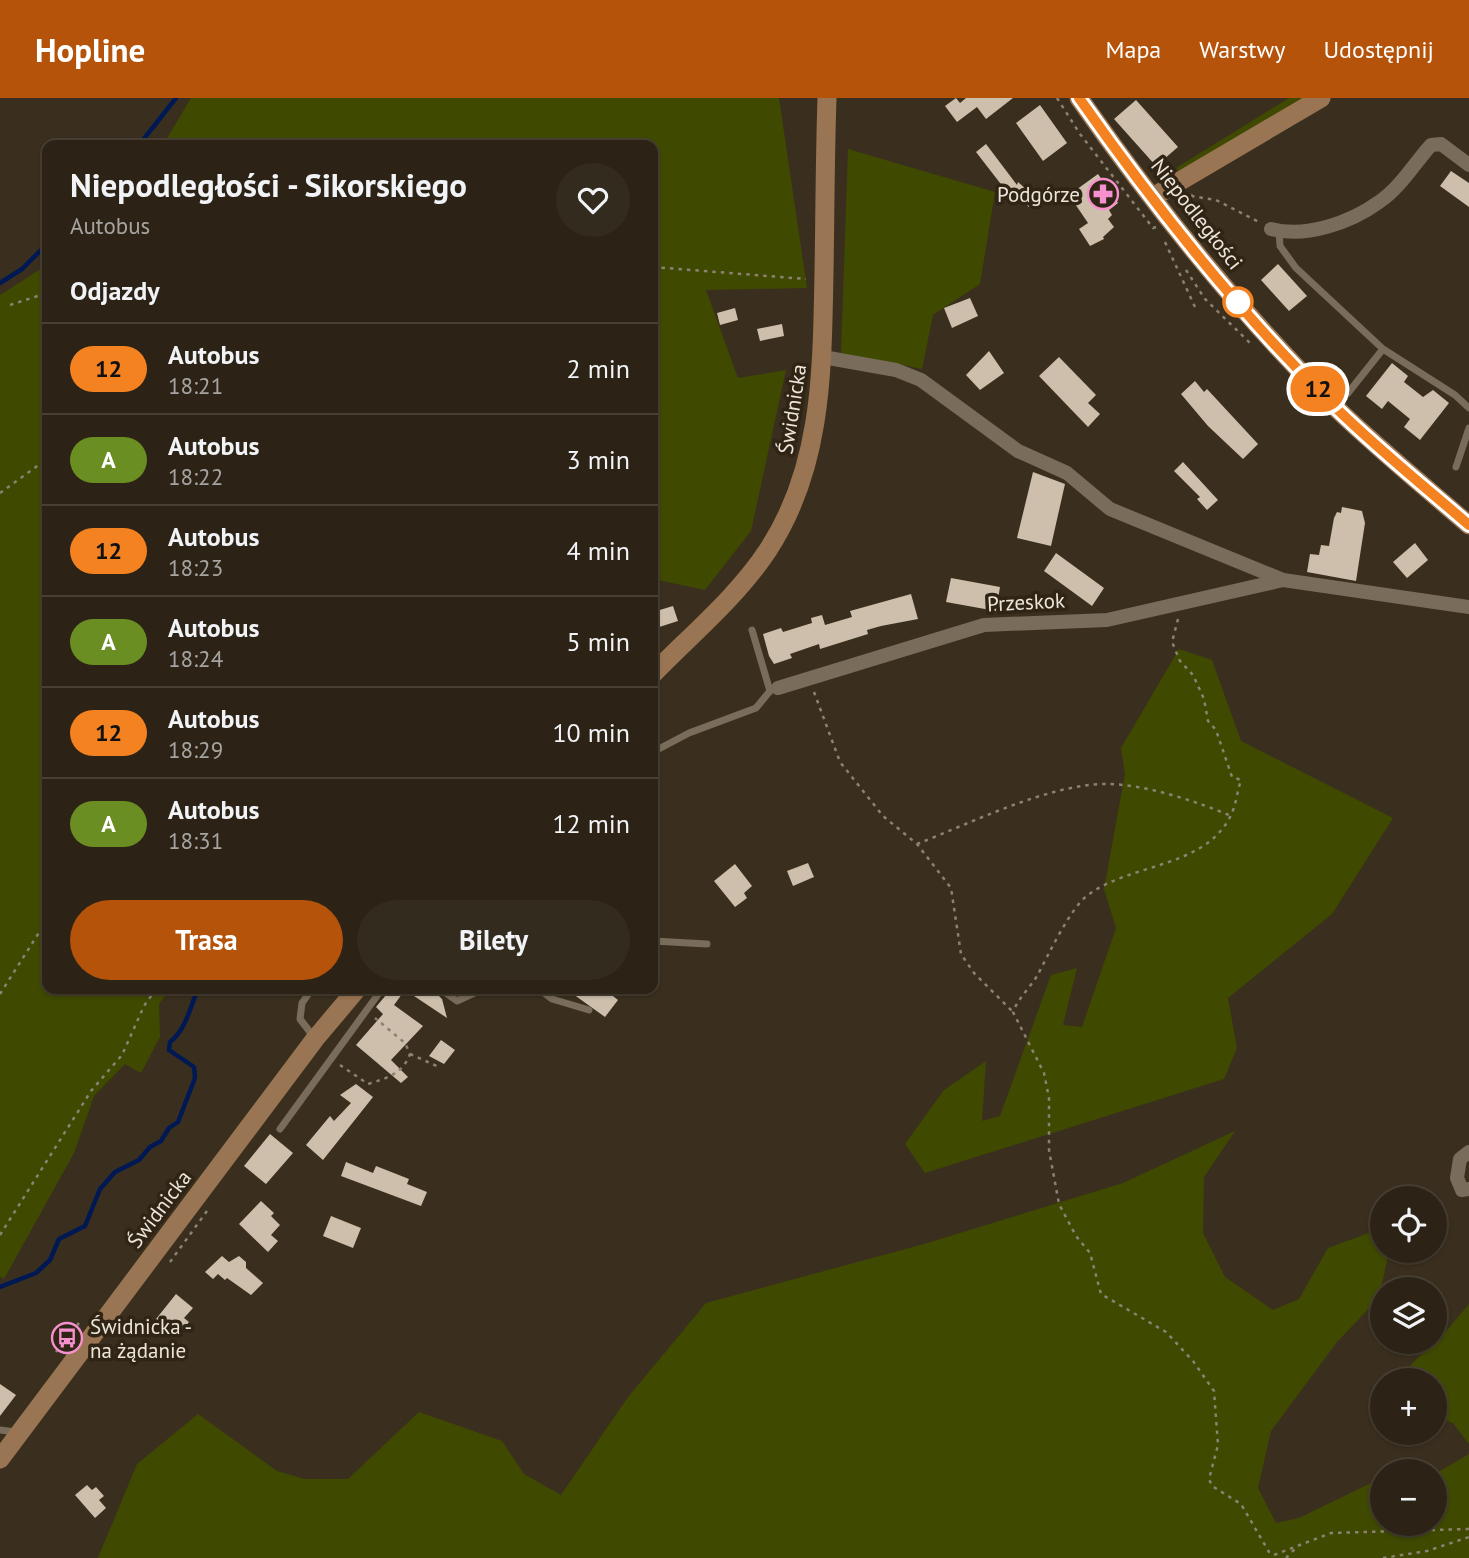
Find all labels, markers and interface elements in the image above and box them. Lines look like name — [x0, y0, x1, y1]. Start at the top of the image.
text: Hopline — [35, 28, 145, 71]
text: Mapa — [1106, 34, 1161, 65]
text: Warstwy — [1199, 34, 1285, 65]
text: Udostępnij — [1323, 34, 1434, 65]
street label: Niepodległości — [1145, 153, 1249, 275]
text: Niepodległości - Sikorskiego — [70, 163, 467, 206]
button: heart — [556, 163, 630, 237]
pharmacy icon: Podgórze — [1086, 177, 1120, 211]
place label: Podgórze — [997, 181, 1080, 208]
text: Autobus — [70, 211, 150, 240]
text: Odjazdy — [70, 274, 160, 307]
unlabelled marker — [1223, 287, 1253, 317]
text: Autobus — [168, 338, 260, 371]
text: 2 min — [567, 352, 630, 385]
text: 12 — [95, 353, 122, 384]
street label: Świdnicka — [772, 362, 812, 456]
line badge: 12 — [1286, 366, 1350, 412]
text: 18:21 — [168, 371, 223, 400]
text: 12 — [1304, 373, 1332, 404]
text: Autobus — [168, 429, 260, 462]
text: 3 min — [567, 443, 630, 476]
text: A — [101, 444, 116, 475]
text: 18:22 — [168, 462, 223, 491]
text: Autobus — [168, 520, 260, 553]
text: 4 min — [567, 534, 630, 567]
text: 12 — [95, 535, 122, 566]
text: 18:23 — [168, 553, 223, 582]
street label: Przeskok — [986, 586, 1066, 618]
text: Autobus — [168, 611, 260, 644]
text: 5 min — [567, 625, 630, 658]
text: A — [101, 626, 116, 657]
text: 18:24 — [168, 644, 223, 673]
text: Autobus — [168, 702, 260, 735]
text: 10 min — [552, 716, 630, 749]
text: 12 — [95, 717, 122, 748]
text: 18:29 — [168, 735, 223, 764]
text: Autobus — [168, 793, 260, 826]
text: 12 min — [552, 807, 630, 840]
text: A — [101, 808, 116, 839]
text: 18:31 — [168, 826, 223, 855]
button: Trasa — [70, 900, 343, 980]
button: Bilety — [357, 900, 630, 980]
street label: Świdnicka — [121, 1165, 197, 1253]
map controls — [1370, 1186, 1447, 1536]
button: locate — [1370, 1186, 1447, 1263]
button: layers — [1370, 1277, 1447, 1354]
place label: Świdnicka - na żądanie — [90, 1313, 192, 1364]
bus stop icon: Świdnicka - na żądanie — [50, 1321, 84, 1355]
button: + — [1370, 1368, 1447, 1445]
button: − — [1370, 1459, 1447, 1536]

